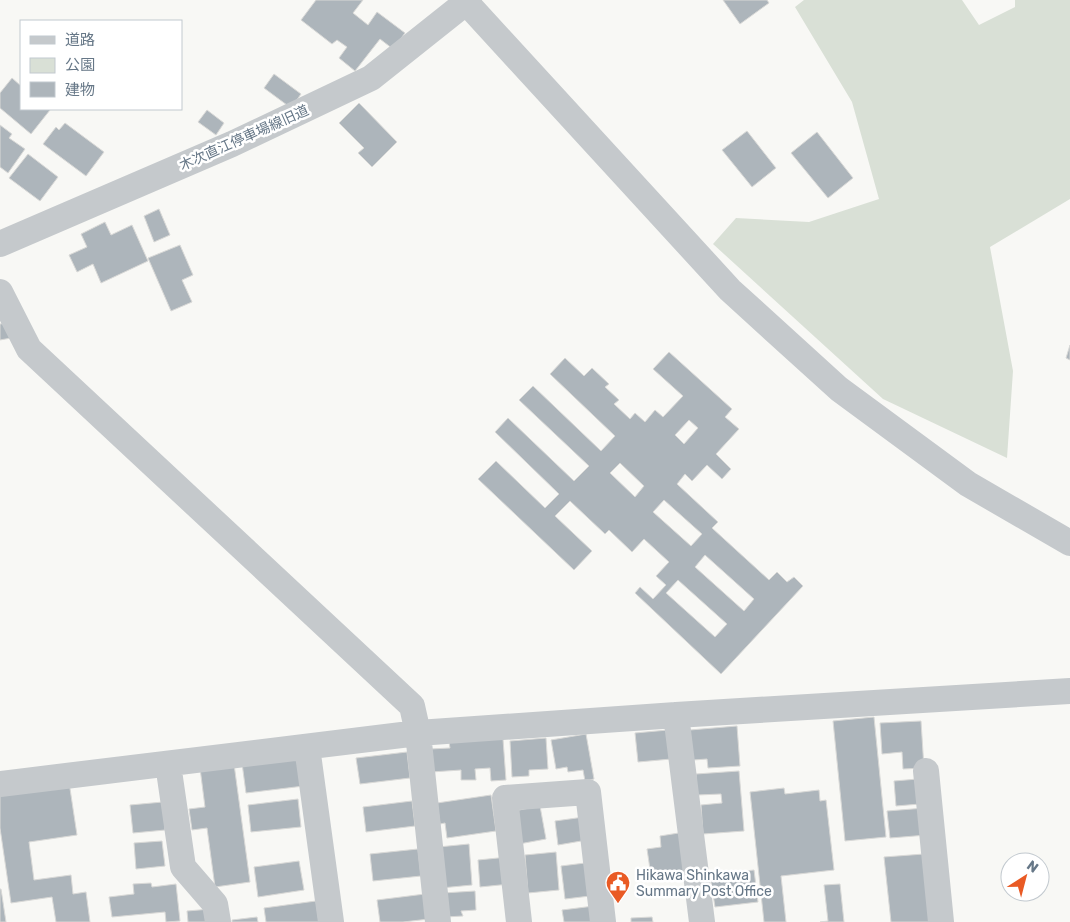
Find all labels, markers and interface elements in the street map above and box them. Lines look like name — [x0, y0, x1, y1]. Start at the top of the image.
legend — [20, 20, 182, 110]
text: 道路 — [65, 31, 95, 49]
text: 公園 — [65, 56, 95, 74]
text: 建物 — [65, 81, 95, 99]
street label: 木次直江停車場線旧道 — [177, 102, 311, 174]
north arrow — [1000, 852, 1050, 902]
text: N — [1023, 857, 1041, 877]
place label: Hikawa Shinkawa Summary Post Office — [636, 867, 772, 900]
public building icon: Hikawa Shinkawa Summary Post Office — [605, 870, 631, 904]

